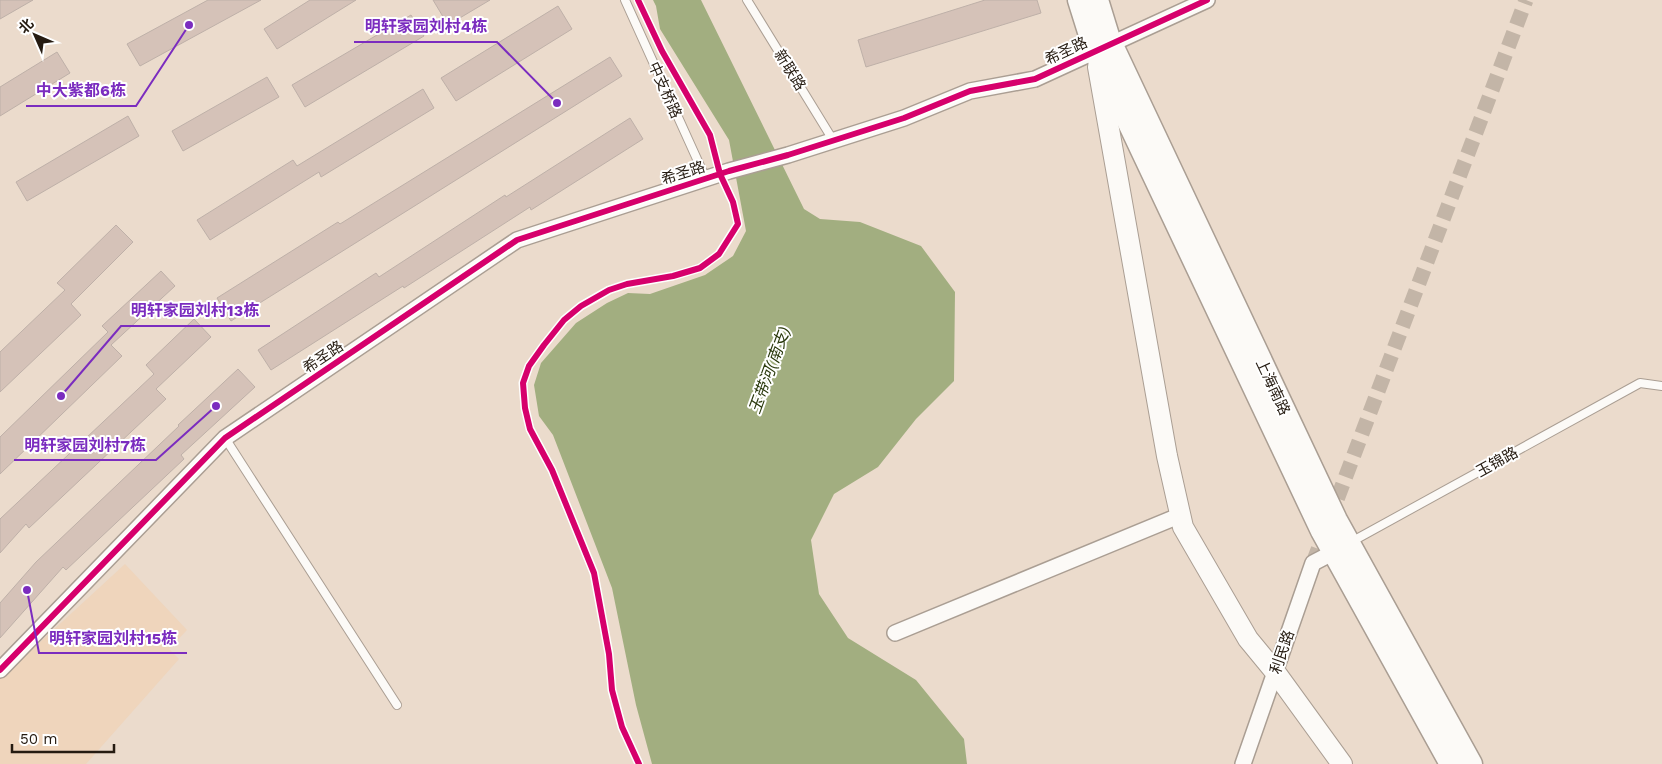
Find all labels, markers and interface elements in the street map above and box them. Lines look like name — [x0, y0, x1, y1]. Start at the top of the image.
north arrow — [10, 10, 60, 60]
callout: 明轩家园刘村4栋 — [354, 11, 497, 42]
text: 北 — [15, 15, 36, 36]
text: 明轩家园刘村4栋 — [365, 17, 487, 36]
street label: 希圣路 — [1042, 33, 1090, 69]
street label: 新联路 — [770, 46, 810, 94]
street label: 中支桥路 — [645, 59, 685, 121]
callout: 中大紫都6栋 — [26, 75, 136, 106]
text: 中大紫都6栋 — [36, 81, 126, 100]
street label: 希圣路 — [659, 157, 707, 189]
callout: 明轩家园刘村13栋 — [121, 295, 270, 326]
text: 明轩家园刘村13栋 — [131, 301, 259, 320]
water label: 玉带河(南支) — [745, 324, 794, 416]
street label: 希圣路 — [299, 337, 347, 377]
street label: 上海南路 — [1252, 356, 1294, 418]
callout: 明轩家园刘村7栋 — [14, 429, 156, 460]
text: 明轩家园刘村7栋 — [24, 436, 146, 455]
street label: 玉锦路 — [1473, 443, 1521, 481]
callout: 明轩家园刘村15栋 — [39, 622, 187, 653]
street label: 利民路 — [1266, 628, 1298, 676]
text: 明轩家园刘村15栋 — [49, 629, 177, 648]
scale bar — [12, 722, 115, 754]
text: 50 m — [20, 730, 57, 748]

